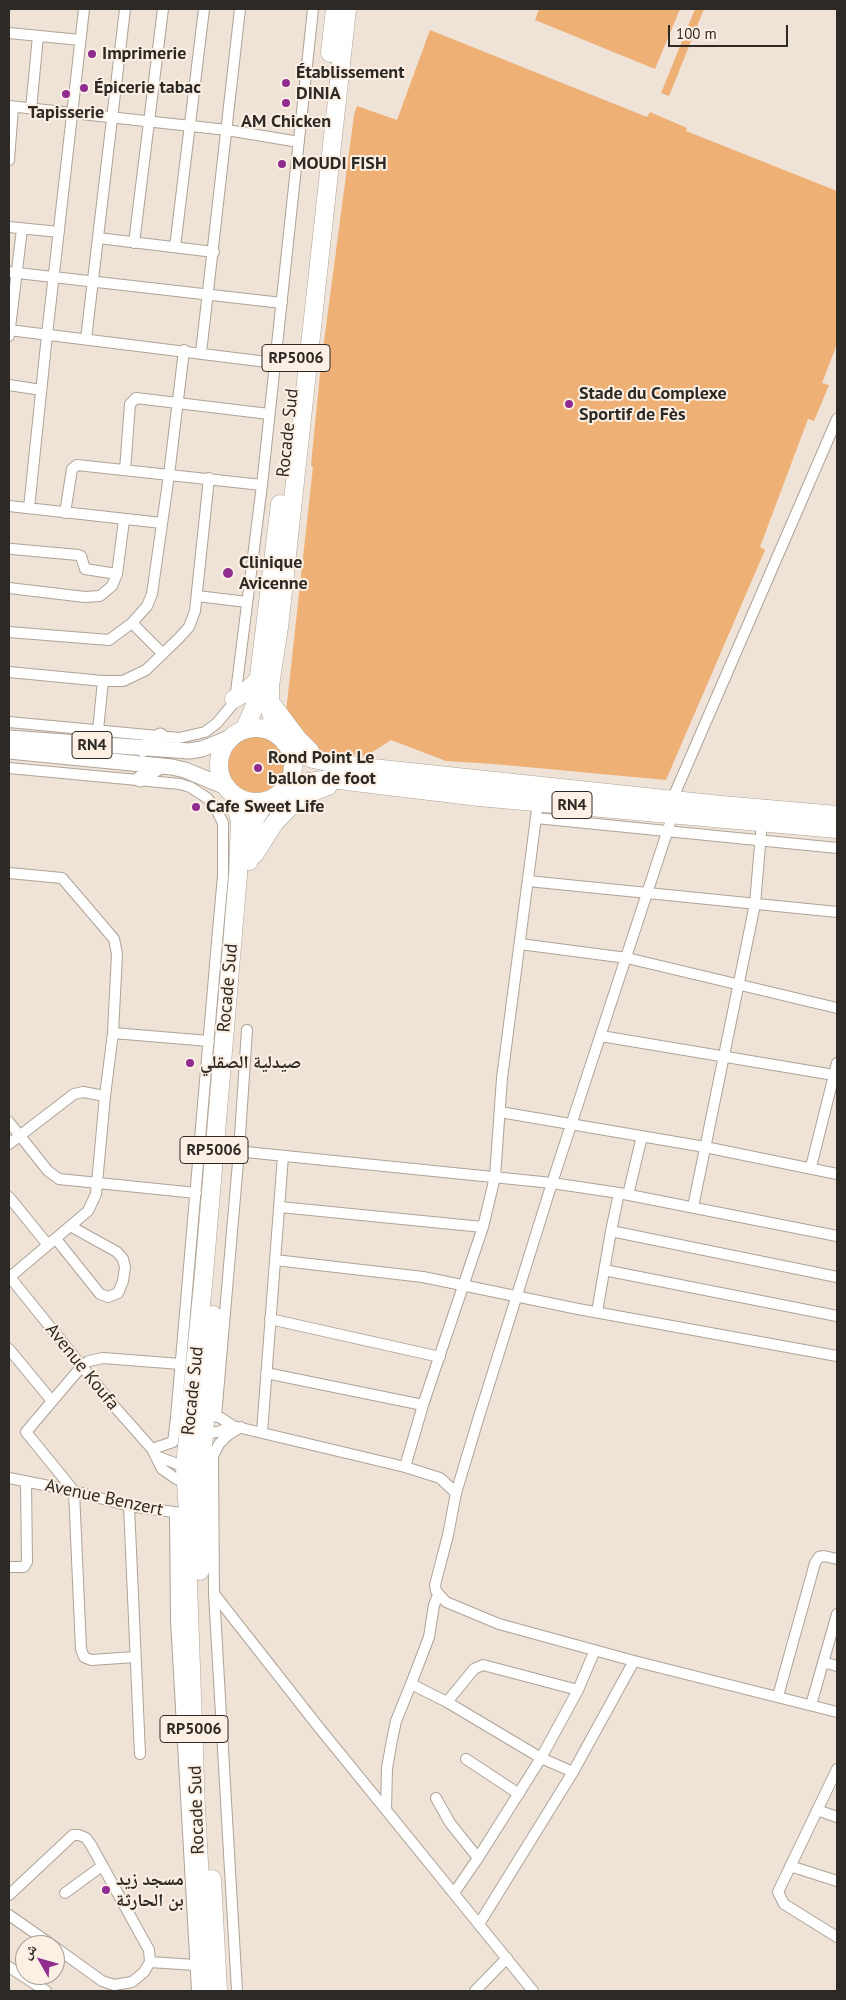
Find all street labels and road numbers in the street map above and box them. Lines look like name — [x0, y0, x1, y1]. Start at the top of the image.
road number: RP5006 — [262, 344, 330, 372]
street label: Rocade Sud — [273, 388, 303, 478]
road number: RN4 — [72, 732, 112, 758]
road number: RN4 — [552, 792, 592, 818]
street label: Rocade Sud — [213, 943, 243, 1033]
road number: RP5006 — [180, 1136, 248, 1164]
street label: Avenue Koufa — [41, 1319, 123, 1415]
street label: Rocade Sud — [178, 1346, 208, 1436]
street label: Avenue Benzert — [43, 1475, 165, 1521]
road number: RP5006 — [160, 1716, 228, 1742]
street label: Rocade Sud — [185, 1765, 209, 1855]

